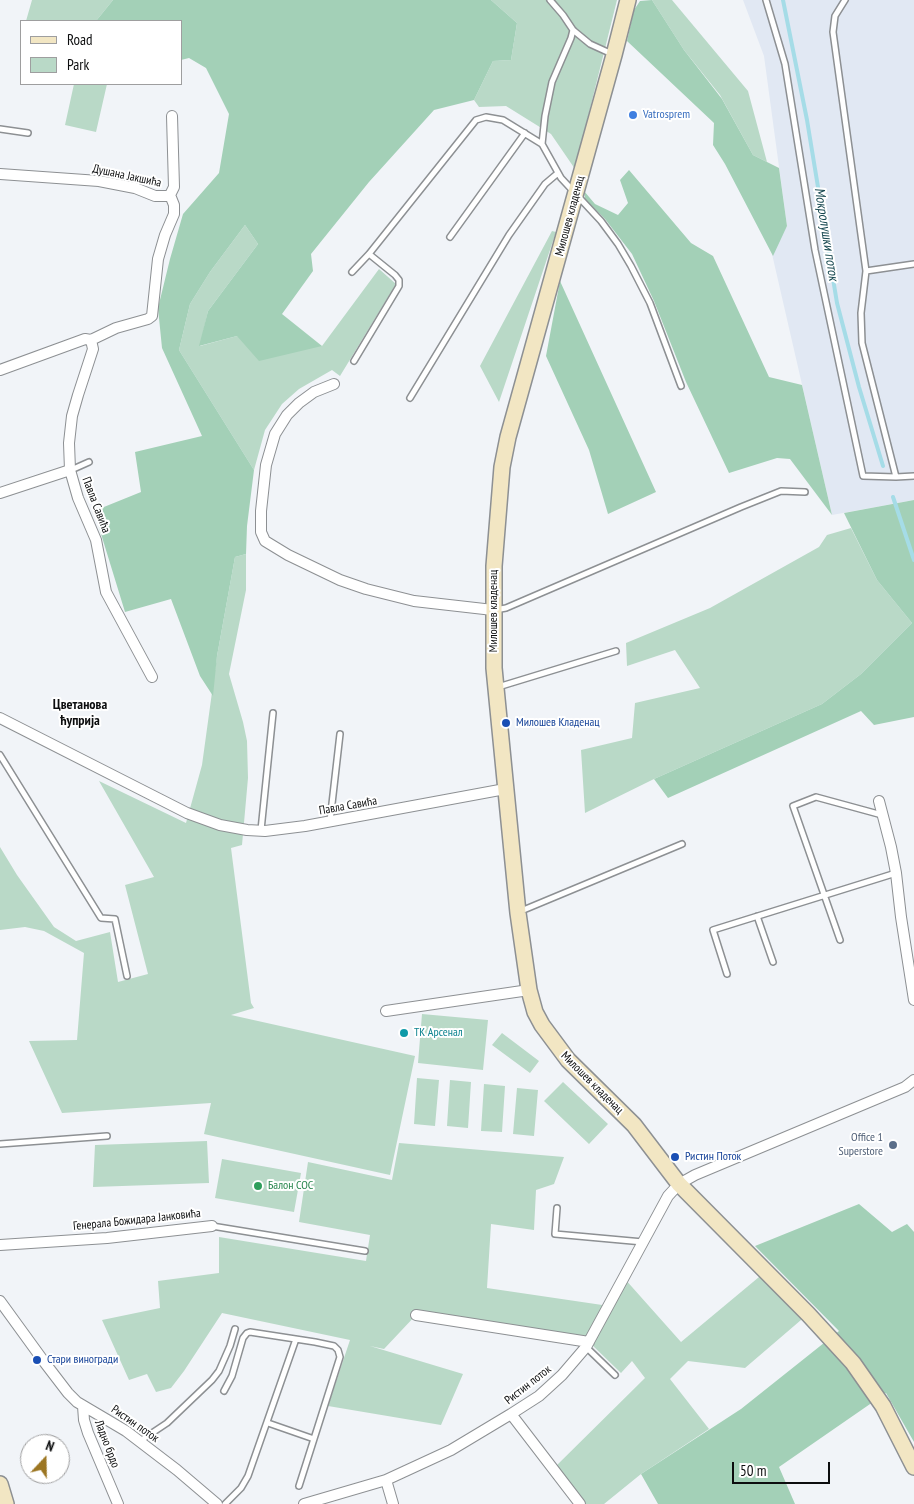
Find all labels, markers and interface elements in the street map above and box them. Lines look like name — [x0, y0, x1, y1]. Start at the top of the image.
legend — [20, 20, 182, 85]
text: Road — [67, 30, 93, 49]
text: Park — [67, 55, 89, 74]
place label: Vatrosprem — [643, 108, 690, 122]
marker: Vatrosprem — [627, 109, 639, 121]
street label: Душана Јакшића — [91, 162, 163, 190]
street label: Милошев кладенац — [552, 174, 588, 258]
water label: Мокролушки поток — [810, 186, 842, 282]
street label: Павла Савића — [79, 475, 113, 535]
street label: Милошев кладенац — [487, 570, 501, 652]
district label: Цветанова ћуприја — [53, 697, 107, 730]
place label: Милошев Кладенац — [516, 716, 599, 730]
marker: Милошев Кладенац — [500, 717, 512, 729]
street label: Павла Савића — [318, 794, 378, 818]
place label: ТК Арсенал — [414, 1026, 463, 1040]
marker: ТК Арсенал — [398, 1027, 410, 1039]
street label: Милошев кладенац — [558, 1049, 626, 1117]
place label: Office 1 Superstore — [839, 1131, 883, 1159]
marker: Office 1 Superstore — [887, 1139, 899, 1151]
place label: Ристин Поток — [685, 1150, 741, 1164]
marker: Ристин Поток — [669, 1151, 681, 1163]
place label: Балон СОС — [268, 1179, 313, 1193]
marker: Балон СОС — [252, 1180, 264, 1192]
street label: Генерала Божидара Јанковића — [72, 1206, 202, 1234]
place label: Стари виногради — [47, 1353, 118, 1367]
marker: Стари виногради — [31, 1354, 43, 1366]
street label: Ристин поток — [502, 1362, 554, 1408]
street label: Ристин поток — [108, 1402, 162, 1446]
street label: Ладно брдо — [91, 1418, 123, 1470]
north arrow — [20, 1434, 70, 1484]
text: N — [43, 1436, 57, 1456]
scale bar — [734, 1452, 832, 1484]
text: 50 m — [740, 1461, 766, 1480]

